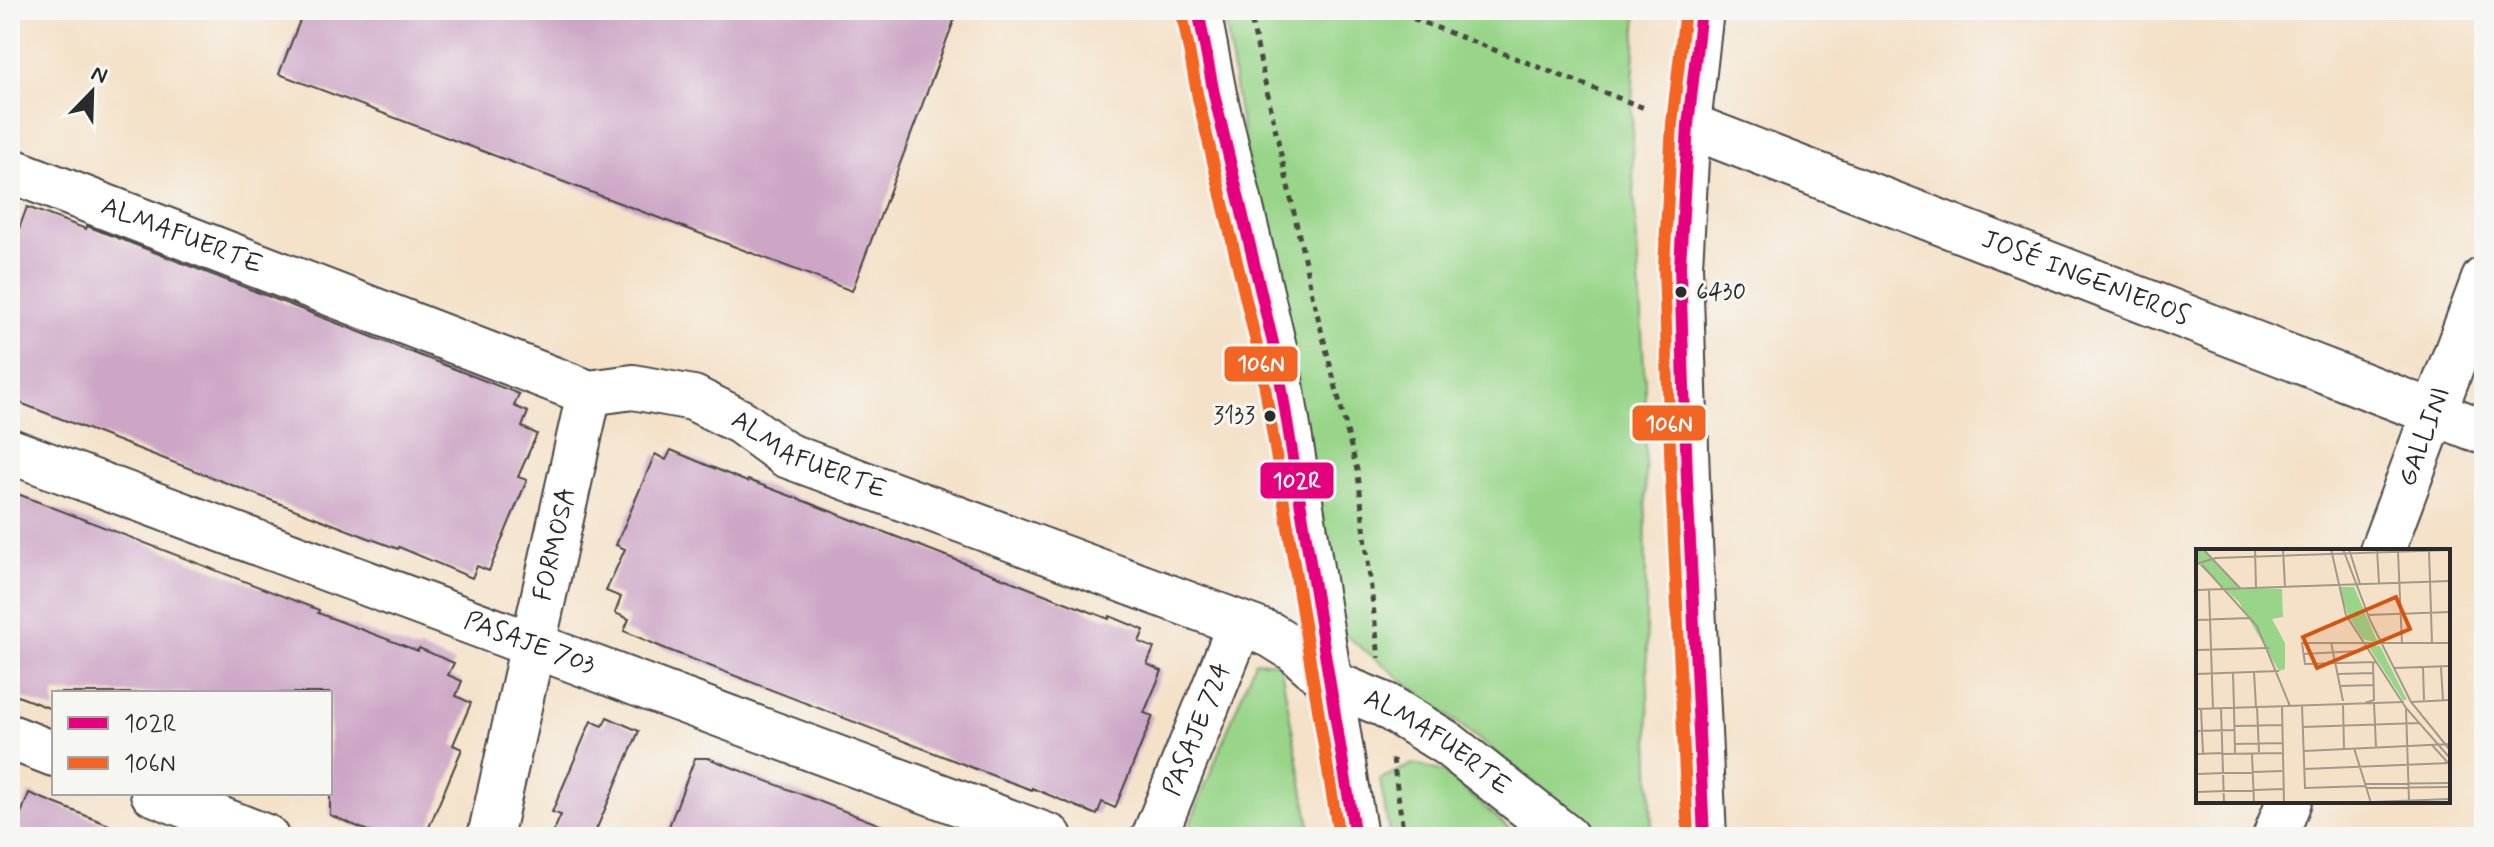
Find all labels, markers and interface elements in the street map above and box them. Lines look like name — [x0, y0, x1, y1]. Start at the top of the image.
north arrow — [52, 52, 132, 132]
text: N — [87, 60, 111, 91]
street label: ALMAFUERTE — [96, 190, 267, 283]
street label: JOSÉ INGENIEROS — [1976, 223, 2195, 334]
place label: 6430 — [1696, 277, 1746, 308]
marker: 6430 — [1673, 284, 1689, 300]
line badge: 106N — [1223, 345, 1299, 383]
text: 106N — [1237, 351, 1285, 379]
street label: GALLINI — [2391, 382, 2459, 491]
place label: 3133 — [1213, 401, 1255, 432]
street label: ALMAFUERTE — [726, 403, 891, 508]
line badge: 106N — [1631, 404, 1707, 442]
marker: 3133 — [1262, 408, 1278, 424]
text: 106N — [1645, 411, 1693, 439]
line badge: 102R — [1259, 461, 1335, 500]
text: 102R — [1273, 468, 1321, 496]
street label: FORMOSA — [526, 484, 584, 604]
inset map — [2196, 549, 2450, 803]
street label: PASAJE 703 — [459, 604, 600, 684]
street label: PASAJE 724 — [1155, 658, 1240, 801]
street label: ALMAFUERTE — [1359, 681, 1517, 804]
legend — [52, 691, 332, 795]
text: 102R — [124, 709, 177, 740]
text: 106N — [124, 749, 176, 780]

